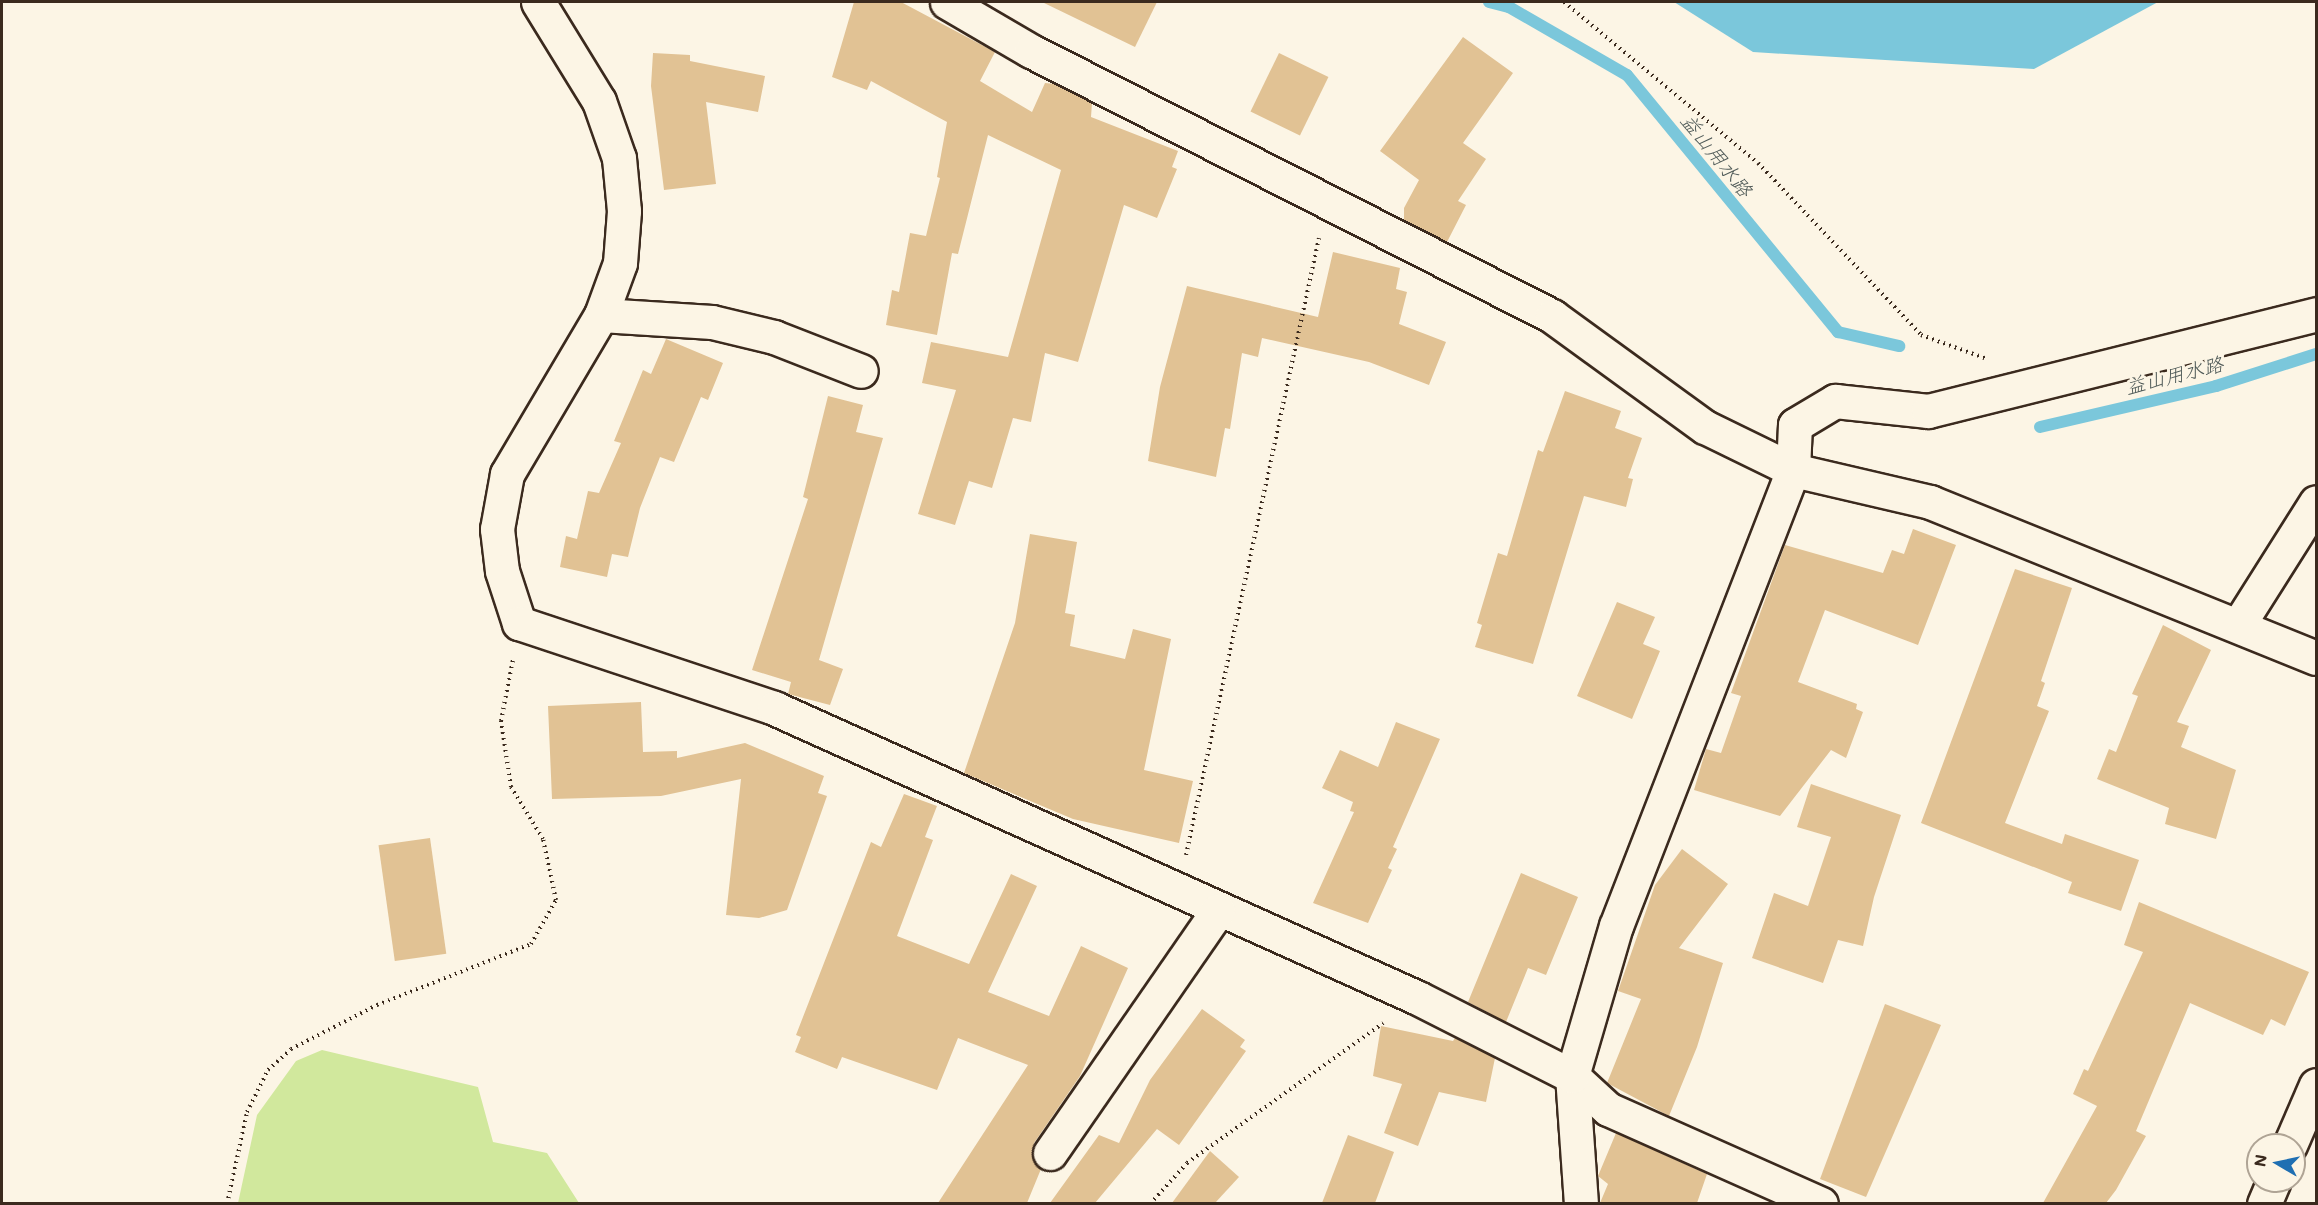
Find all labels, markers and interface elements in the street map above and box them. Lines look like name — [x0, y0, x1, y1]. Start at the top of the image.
water label: 益山用水路 — [1676, 109, 1758, 201]
water label: 益山用水路 — [2123, 351, 2225, 399]
north arrow — [2246, 1133, 2306, 1193]
text: N — [2248, 1153, 2271, 1168]

